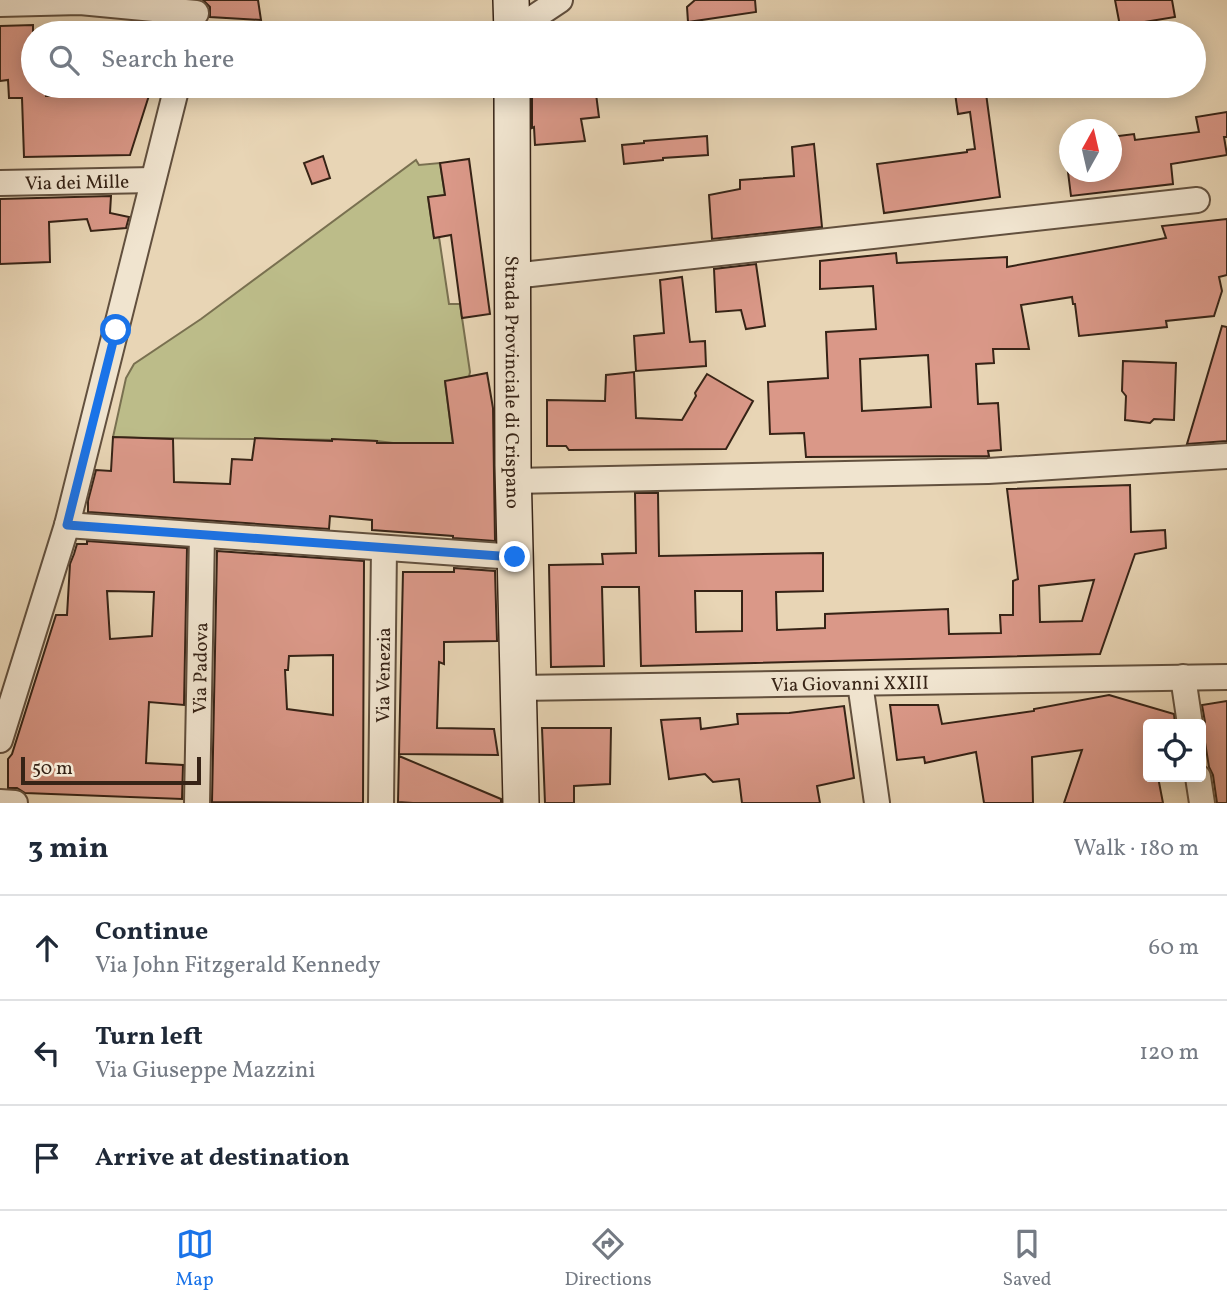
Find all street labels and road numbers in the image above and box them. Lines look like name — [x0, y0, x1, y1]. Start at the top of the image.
street label: Via dei Mille — [25, 169, 129, 198]
street label: Strada Provinciale di Crispano — [497, 255, 525, 509]
street label: Via Padova — [188, 622, 215, 714]
street label: Via Venezia — [371, 627, 398, 723]
street label: Via Giovanni XXIII — [771, 671, 929, 699]

